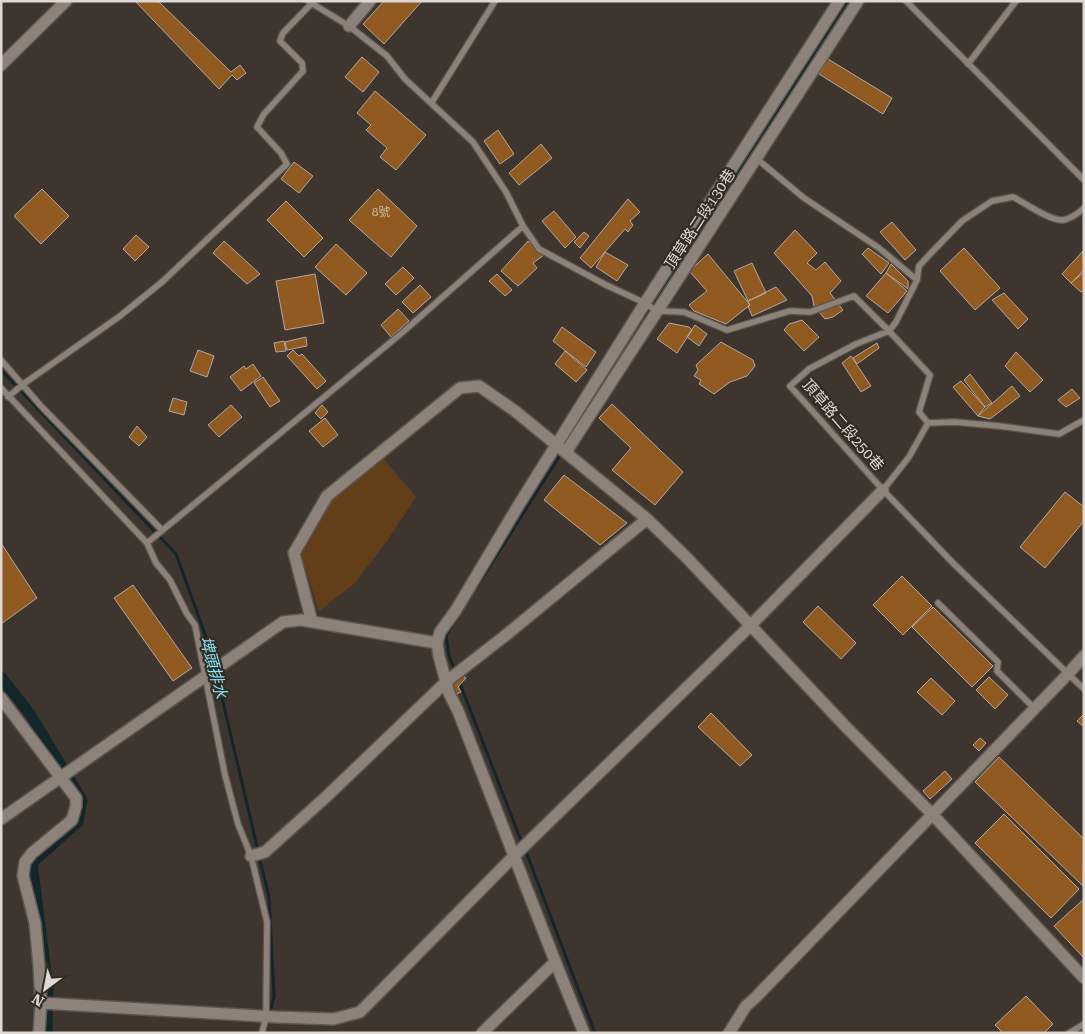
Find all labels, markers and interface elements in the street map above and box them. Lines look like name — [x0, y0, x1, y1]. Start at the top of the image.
street label: 頂草路二段130巷 — [661, 166, 739, 272]
house number: 8號 — [372, 205, 390, 219]
street label: 頂草路二段250巷 — [798, 376, 888, 474]
water label: 埤頭排水 — [196, 634, 231, 701]
north arrow — [20, 964, 70, 1014]
text: N — [29, 990, 47, 1010]

